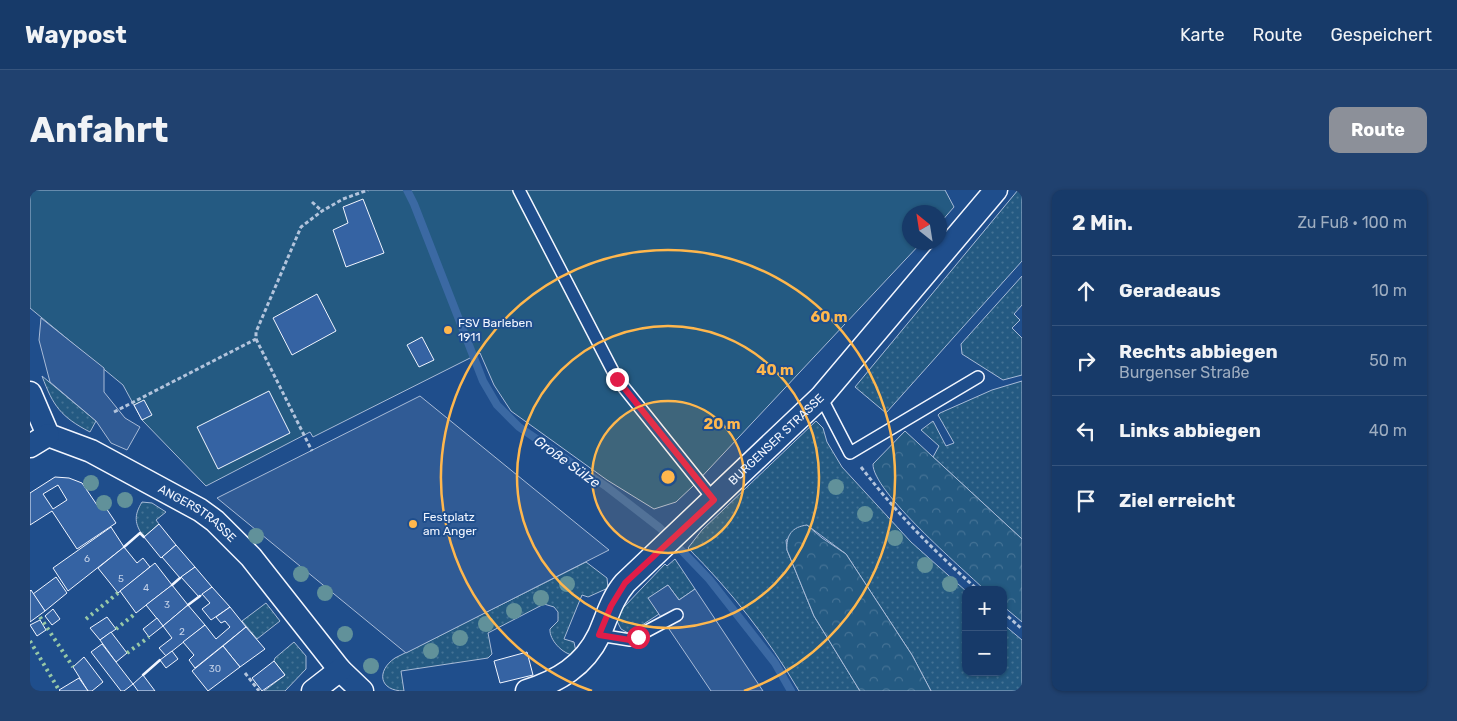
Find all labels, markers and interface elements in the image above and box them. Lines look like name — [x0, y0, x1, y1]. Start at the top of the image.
text: Waypost — [25, 21, 127, 49]
text: Karte — [1180, 24, 1224, 46]
text: Route — [1252, 24, 1302, 46]
text: Gespeichert — [1330, 24, 1432, 46]
button: Route — [1329, 107, 1427, 153]
text: Anfahrt — [30, 109, 168, 151]
north arrow — [902, 205, 947, 250]
text: 2 Min. — [1072, 210, 1133, 235]
text: Zu Fuß · 100 m — [1297, 213, 1407, 232]
icon: ahead — [1072, 277, 1100, 305]
text: Geradeaus — [1119, 279, 1221, 302]
text: 10 m — [1372, 281, 1407, 300]
text: 60 m — [811, 308, 847, 326]
place label: FSV Barleben 1911 — [458, 316, 533, 344]
marker: FSV Barleben 1911 — [442, 324, 454, 336]
text: Rechts abbiegen — [1119, 340, 1278, 363]
icon: right — [1072, 347, 1100, 375]
text: 50 m — [1369, 351, 1407, 370]
text: 40 m — [756, 361, 794, 379]
text: Burgenser Straße — [1119, 363, 1250, 382]
route end — [606, 368, 629, 391]
street label: BURGENSER STRASSE — [726, 391, 827, 488]
text: 20 m — [704, 415, 740, 433]
icon: left — [1072, 417, 1100, 445]
text: Links abbiegen — [1119, 419, 1261, 442]
text: 40 m — [1369, 421, 1407, 440]
water label: Große Sülze — [531, 432, 604, 492]
centre of rings — [659, 468, 677, 486]
street label: ANGERSTRASSE — [156, 482, 239, 545]
icon: arrive — [1072, 487, 1100, 515]
text: Ziel erreicht — [1119, 489, 1235, 512]
place label: Festplatz am Anger — [423, 510, 477, 538]
marker: Festplatz am Anger — [407, 518, 419, 530]
house number: 6 — [84, 553, 90, 565]
house number: 5 — [118, 573, 124, 585]
house number: 4 — [143, 582, 149, 594]
map controls — [962, 586, 1007, 676]
button: + — [962, 586, 1007, 631]
house number: 3 — [164, 599, 170, 611]
house number: 2 — [179, 626, 185, 638]
route start — [627, 626, 650, 649]
button: − — [962, 631, 1007, 676]
house number: 30 — [209, 663, 221, 675]

